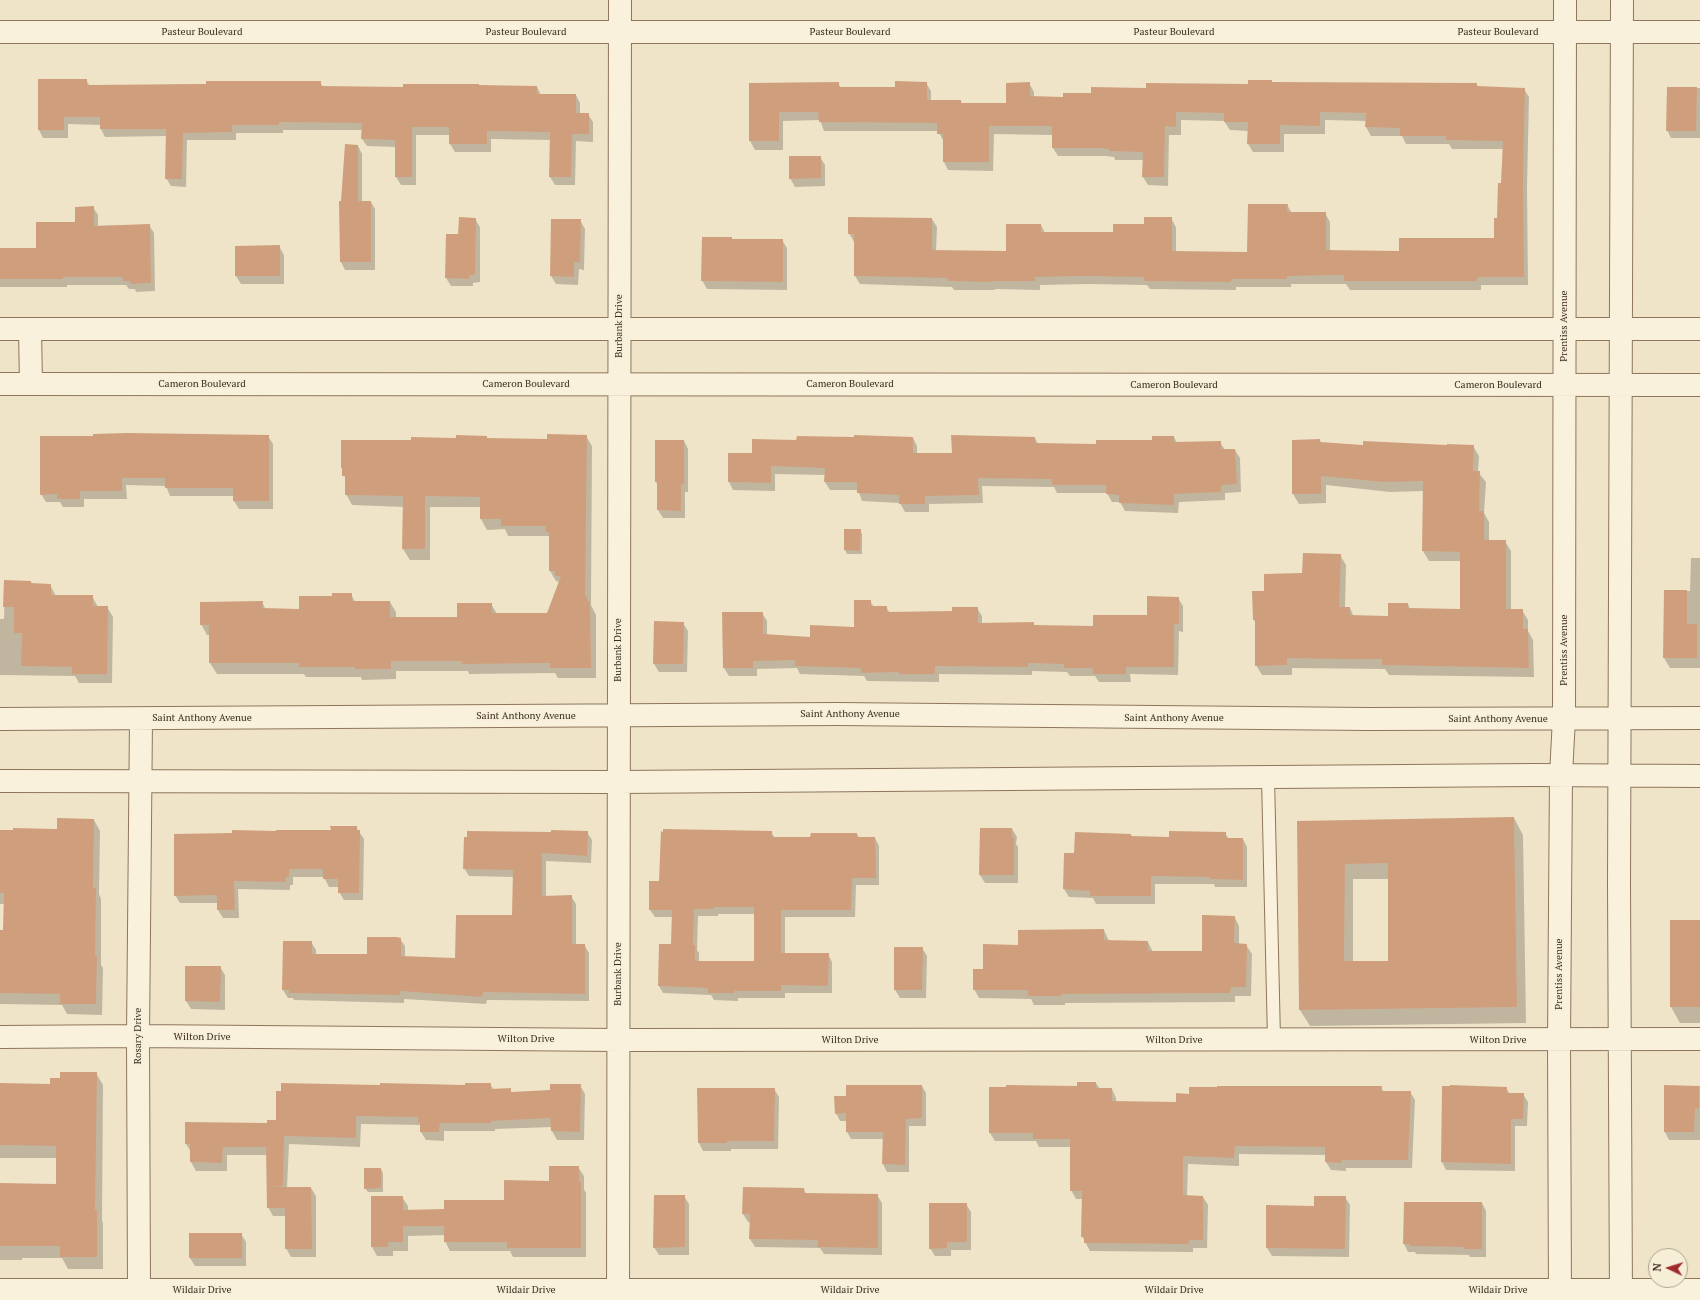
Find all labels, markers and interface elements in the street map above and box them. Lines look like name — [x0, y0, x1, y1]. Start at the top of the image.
street label: Pasteur Boulevard — [162, 26, 242, 38]
street label: Pasteur Boulevard — [486, 26, 566, 38]
street label: Pasteur Boulevard — [810, 26, 890, 38]
street label: Pasteur Boulevard — [1134, 26, 1214, 38]
street label: Pasteur Boulevard — [1458, 26, 1538, 38]
street label: Prentiss Avenue — [1558, 290, 1570, 362]
street label: Burbank Drive — [613, 294, 625, 358]
street label: Cameron Boulevard — [158, 378, 246, 390]
street label: Cameron Boulevard — [482, 378, 570, 390]
street label: Cameron Boulevard — [806, 378, 894, 390]
street label: Cameron Boulevard — [1130, 379, 1218, 391]
street label: Cameron Boulevard — [1454, 379, 1542, 391]
street label: Prentiss Avenue — [1558, 614, 1570, 686]
street label: Burbank Drive — [612, 618, 624, 682]
street label: Saint Anthony Avenue — [800, 708, 900, 720]
street label: Saint Anthony Avenue — [476, 710, 576, 722]
street label: Saint Anthony Avenue — [152, 712, 252, 724]
street label: Saint Anthony Avenue — [1124, 712, 1224, 724]
street label: Saint Anthony Avenue — [1448, 713, 1548, 725]
street label: Prentiss Avenue — [1553, 938, 1565, 1010]
street label: Burbank Drive — [612, 942, 624, 1006]
street label: Rosary Drive — [132, 1008, 144, 1064]
street label: Wilton Drive — [174, 1031, 230, 1043]
street label: Wilton Drive — [498, 1033, 554, 1045]
street label: Wilton Drive — [822, 1034, 878, 1046]
street label: Wilton Drive — [1146, 1034, 1202, 1046]
street label: Wilton Drive — [1470, 1034, 1526, 1046]
north arrow — [1648, 1248, 1688, 1288]
text: N — [1650, 1263, 1664, 1272]
street label: Wildair Drive — [172, 1284, 232, 1296]
street label: Wildair Drive — [496, 1284, 556, 1296]
street label: Wildair Drive — [820, 1284, 880, 1296]
street label: Wildair Drive — [1144, 1284, 1204, 1296]
street label: Wildair Drive — [1468, 1284, 1528, 1296]

